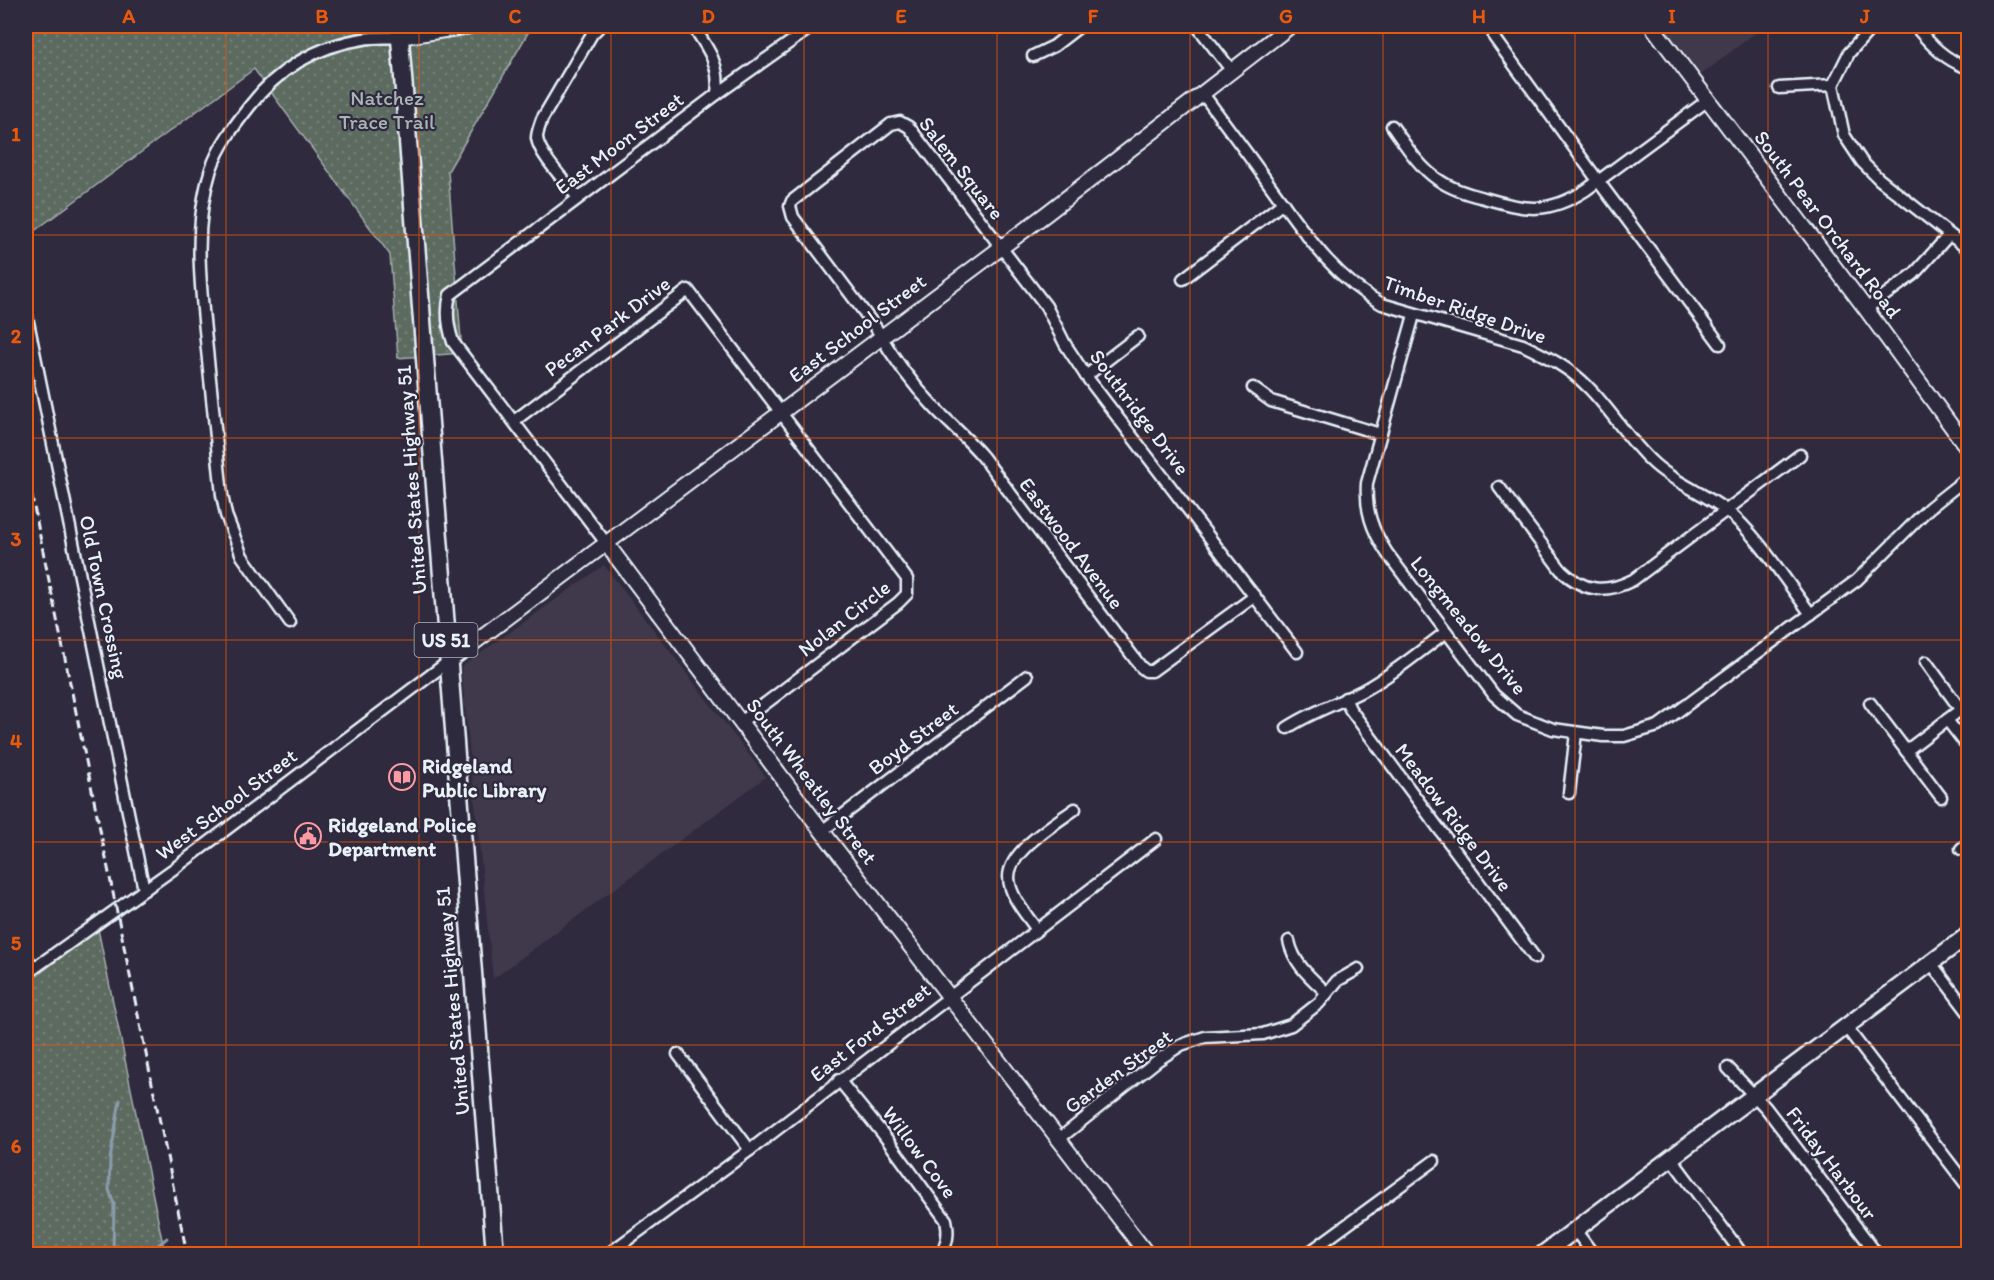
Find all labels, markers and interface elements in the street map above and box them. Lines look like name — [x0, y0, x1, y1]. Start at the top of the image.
text: A — [122, 4, 136, 28]
text: B — [316, 4, 329, 28]
text: C — [509, 4, 522, 28]
text: D — [701, 4, 715, 28]
text: E — [895, 4, 907, 28]
text: F — [1088, 4, 1099, 28]
text: G — [1279, 4, 1293, 28]
text: H — [1472, 4, 1486, 28]
text: I — [1668, 4, 1676, 28]
text: J — [1859, 4, 1870, 28]
park label: Natchez Trace Trail — [339, 85, 435, 134]
street label: East Moon Street — [550, 86, 688, 199]
street label: Salem Square — [914, 112, 1010, 224]
text: 1 — [11, 122, 21, 146]
street label: South Pear Orchard Road — [1749, 125, 1907, 323]
street label: East School Street — [783, 268, 931, 388]
street label: Timber Ridge Drive — [1380, 269, 1550, 349]
street label: Pecan Park Drive — [539, 271, 675, 381]
text: 2 — [11, 324, 22, 348]
street label: Southridge Drive — [1085, 344, 1195, 480]
street label: United States Highway 51 — [391, 364, 431, 595]
street label: Eastwood Avenue — [1014, 472, 1130, 614]
street label: Old Town Crossing — [74, 513, 134, 681]
text: 3 — [11, 527, 22, 551]
street label: Longmeadow Drive — [1405, 551, 1533, 699]
street label: Nolan Circle — [793, 574, 895, 662]
road number: US 51 — [414, 623, 478, 657]
street label: South Wheatley Street — [741, 693, 883, 869]
street label: Boyd Street — [863, 696, 963, 780]
text: 4 — [10, 729, 22, 753]
street label: Meadow Ridge Drive — [1390, 738, 1518, 896]
street label: West School Street — [150, 743, 302, 865]
place label: Ridgeland Public Library — [422, 753, 546, 803]
library icon: Ridgeland Public Library — [387, 762, 417, 792]
place label: Ridgeland Police Department — [328, 812, 476, 862]
public building icon: Ridgeland Police Department — [293, 821, 323, 851]
street label: United States Highway 51 — [430, 885, 474, 1117]
text: 5 — [11, 931, 22, 955]
street label: East Ford Street — [805, 977, 935, 1087]
street label: Garden Street — [1059, 1023, 1177, 1119]
street label: Willow Cove — [877, 1101, 963, 1203]
street label: Friday Harbour — [1781, 1101, 1883, 1225]
text: 6 — [11, 1134, 22, 1158]

